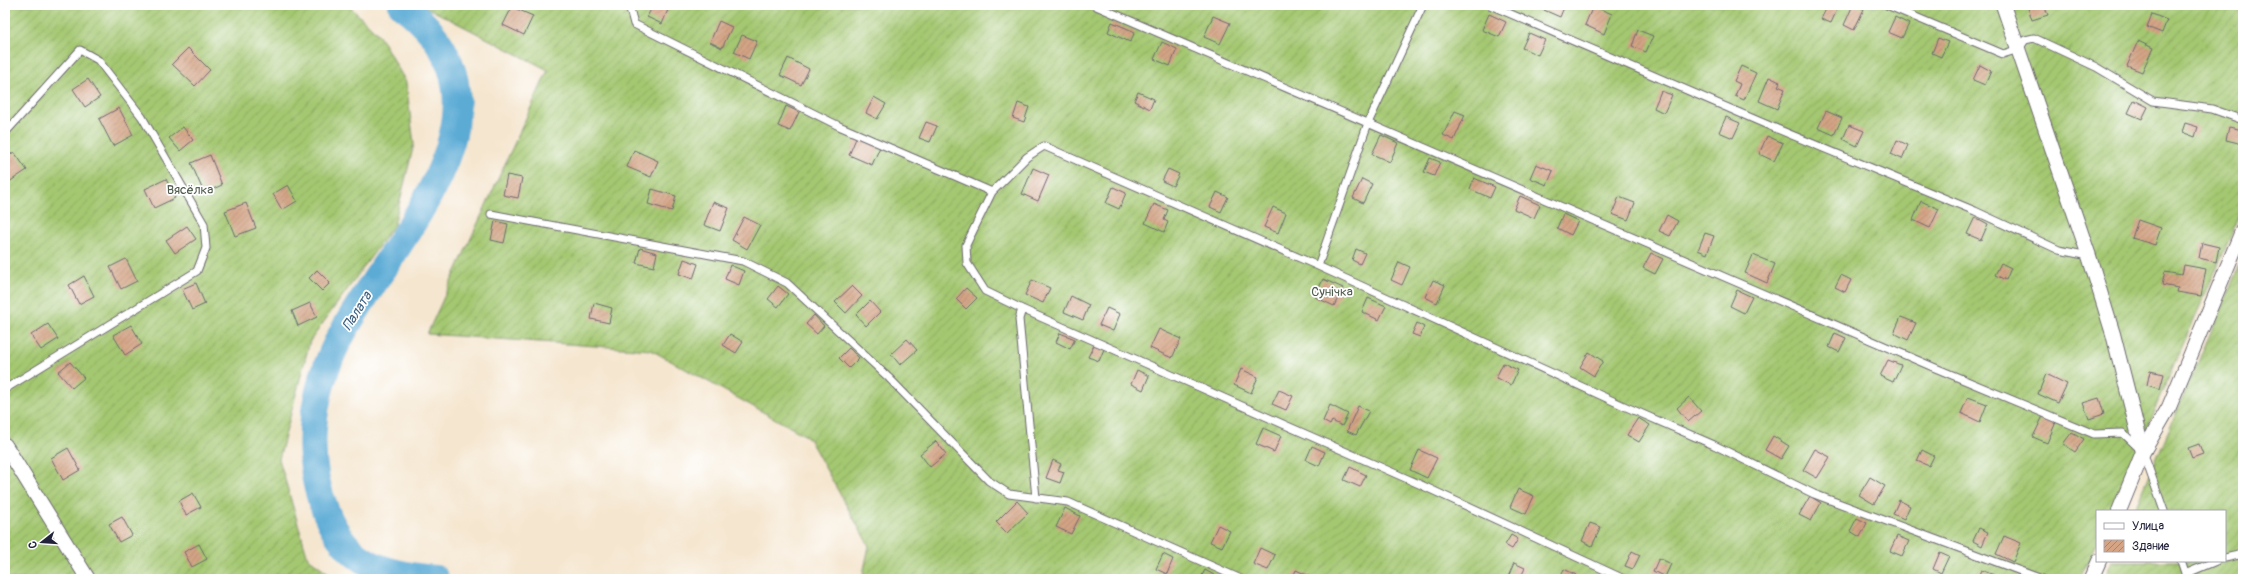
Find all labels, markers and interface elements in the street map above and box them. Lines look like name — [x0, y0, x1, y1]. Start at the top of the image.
park label: Вясёлка — [167, 182, 213, 198]
park label: Сунічка — [1311, 284, 1353, 300]
water label: Палата — [339, 287, 376, 333]
legend — [2096, 510, 2226, 562]
text: Улица — [2132, 519, 2164, 534]
north arrow — [22, 522, 62, 562]
text: С — [26, 539, 40, 550]
text: Здание — [2132, 539, 2169, 554]

